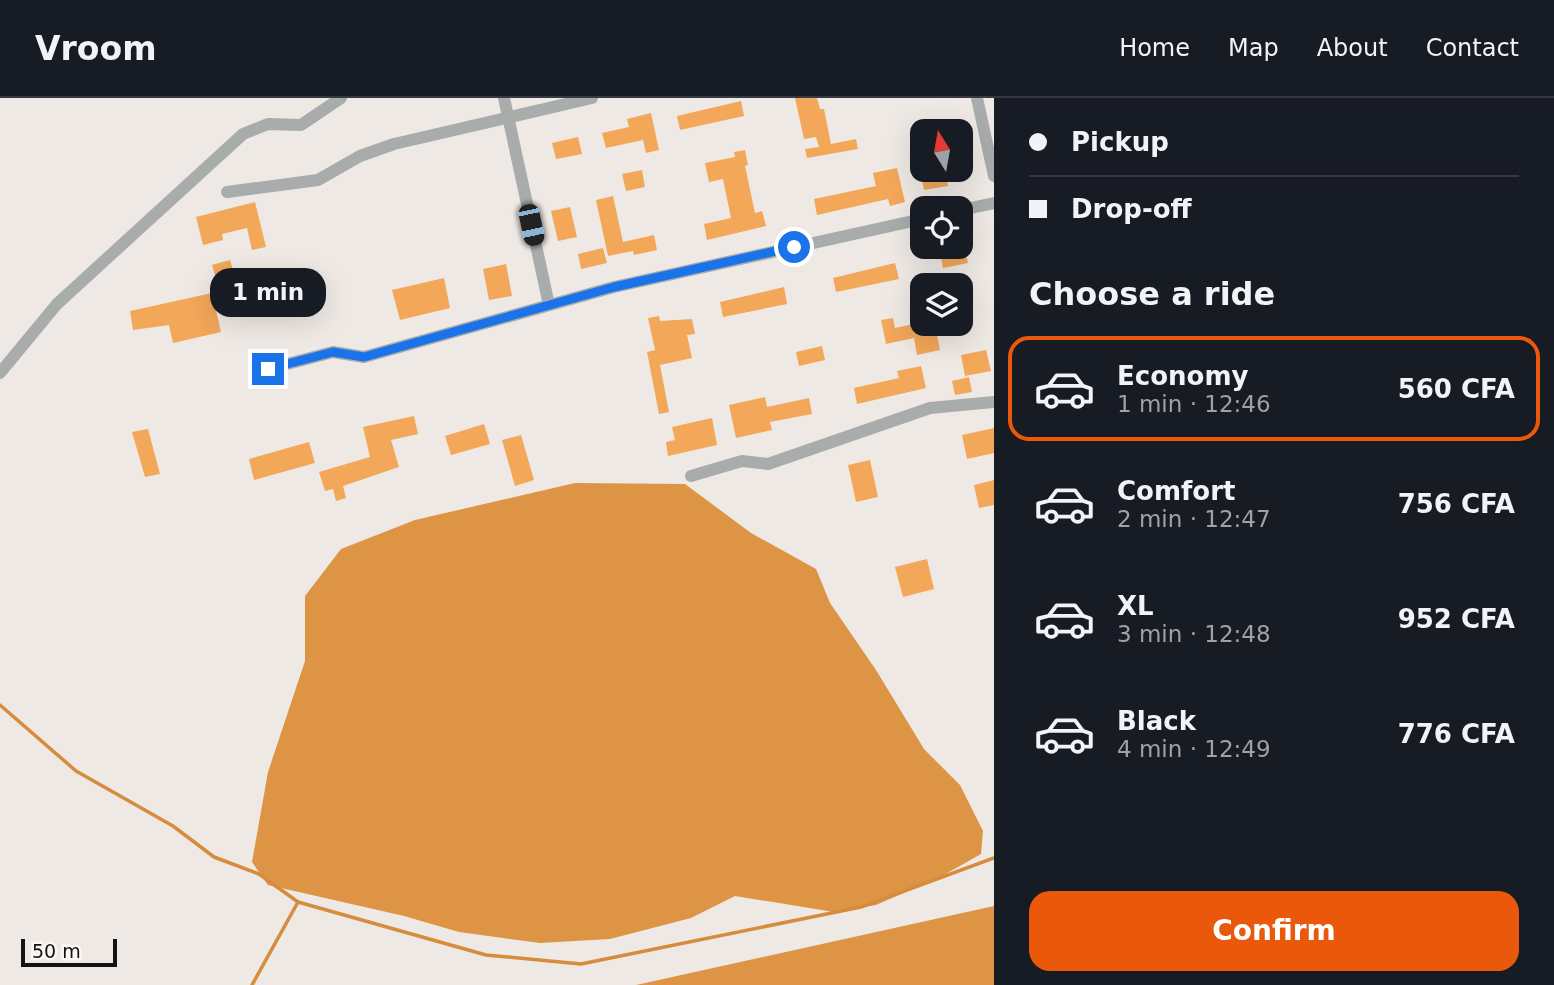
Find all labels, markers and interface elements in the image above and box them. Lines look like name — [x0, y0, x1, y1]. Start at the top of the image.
text: Vroom — [35, 29, 157, 68]
text: Home — [1119, 34, 1190, 62]
text: Map — [1228, 34, 1279, 62]
text: About — [1317, 34, 1388, 62]
text: Contact — [1426, 34, 1519, 62]
north arrow — [910, 119, 973, 182]
map controls — [910, 119, 973, 336]
text: Pickup — [1071, 127, 1169, 157]
text: Drop-off — [1071, 194, 1192, 224]
button: locate — [910, 196, 973, 259]
car — [517, 202, 546, 248]
route start — [778, 231, 810, 263]
callout: 1 min — [210, 268, 326, 316]
button: layers — [910, 273, 973, 336]
text: Choose a ride — [1029, 275, 1275, 313]
text: 1 min — [232, 279, 304, 305]
route end — [252, 353, 284, 385]
icon: car — [1033, 357, 1096, 420]
text: Economy — [1117, 361, 1248, 391]
text: 560 CFA — [1398, 374, 1515, 404]
text: 1 min · 12:46 — [1117, 391, 1271, 417]
icon: car — [1033, 472, 1096, 535]
text: Comfort — [1117, 476, 1235, 506]
text: 756 CFA — [1398, 489, 1515, 519]
text: 2 min · 12:47 — [1117, 506, 1271, 532]
icon: car — [1033, 587, 1096, 650]
text: XL — [1117, 591, 1154, 621]
text: 952 CFA — [1398, 604, 1515, 634]
text: 3 min · 12:48 — [1117, 621, 1271, 647]
icon: car — [1033, 702, 1096, 765]
text: Black — [1117, 706, 1196, 736]
text: 776 CFA — [1398, 719, 1515, 749]
text: 4 min · 12:49 — [1117, 736, 1271, 762]
button: Confirm — [1029, 891, 1519, 971]
scale bar — [21, 936, 117, 968]
text: 50 m — [32, 940, 81, 962]

